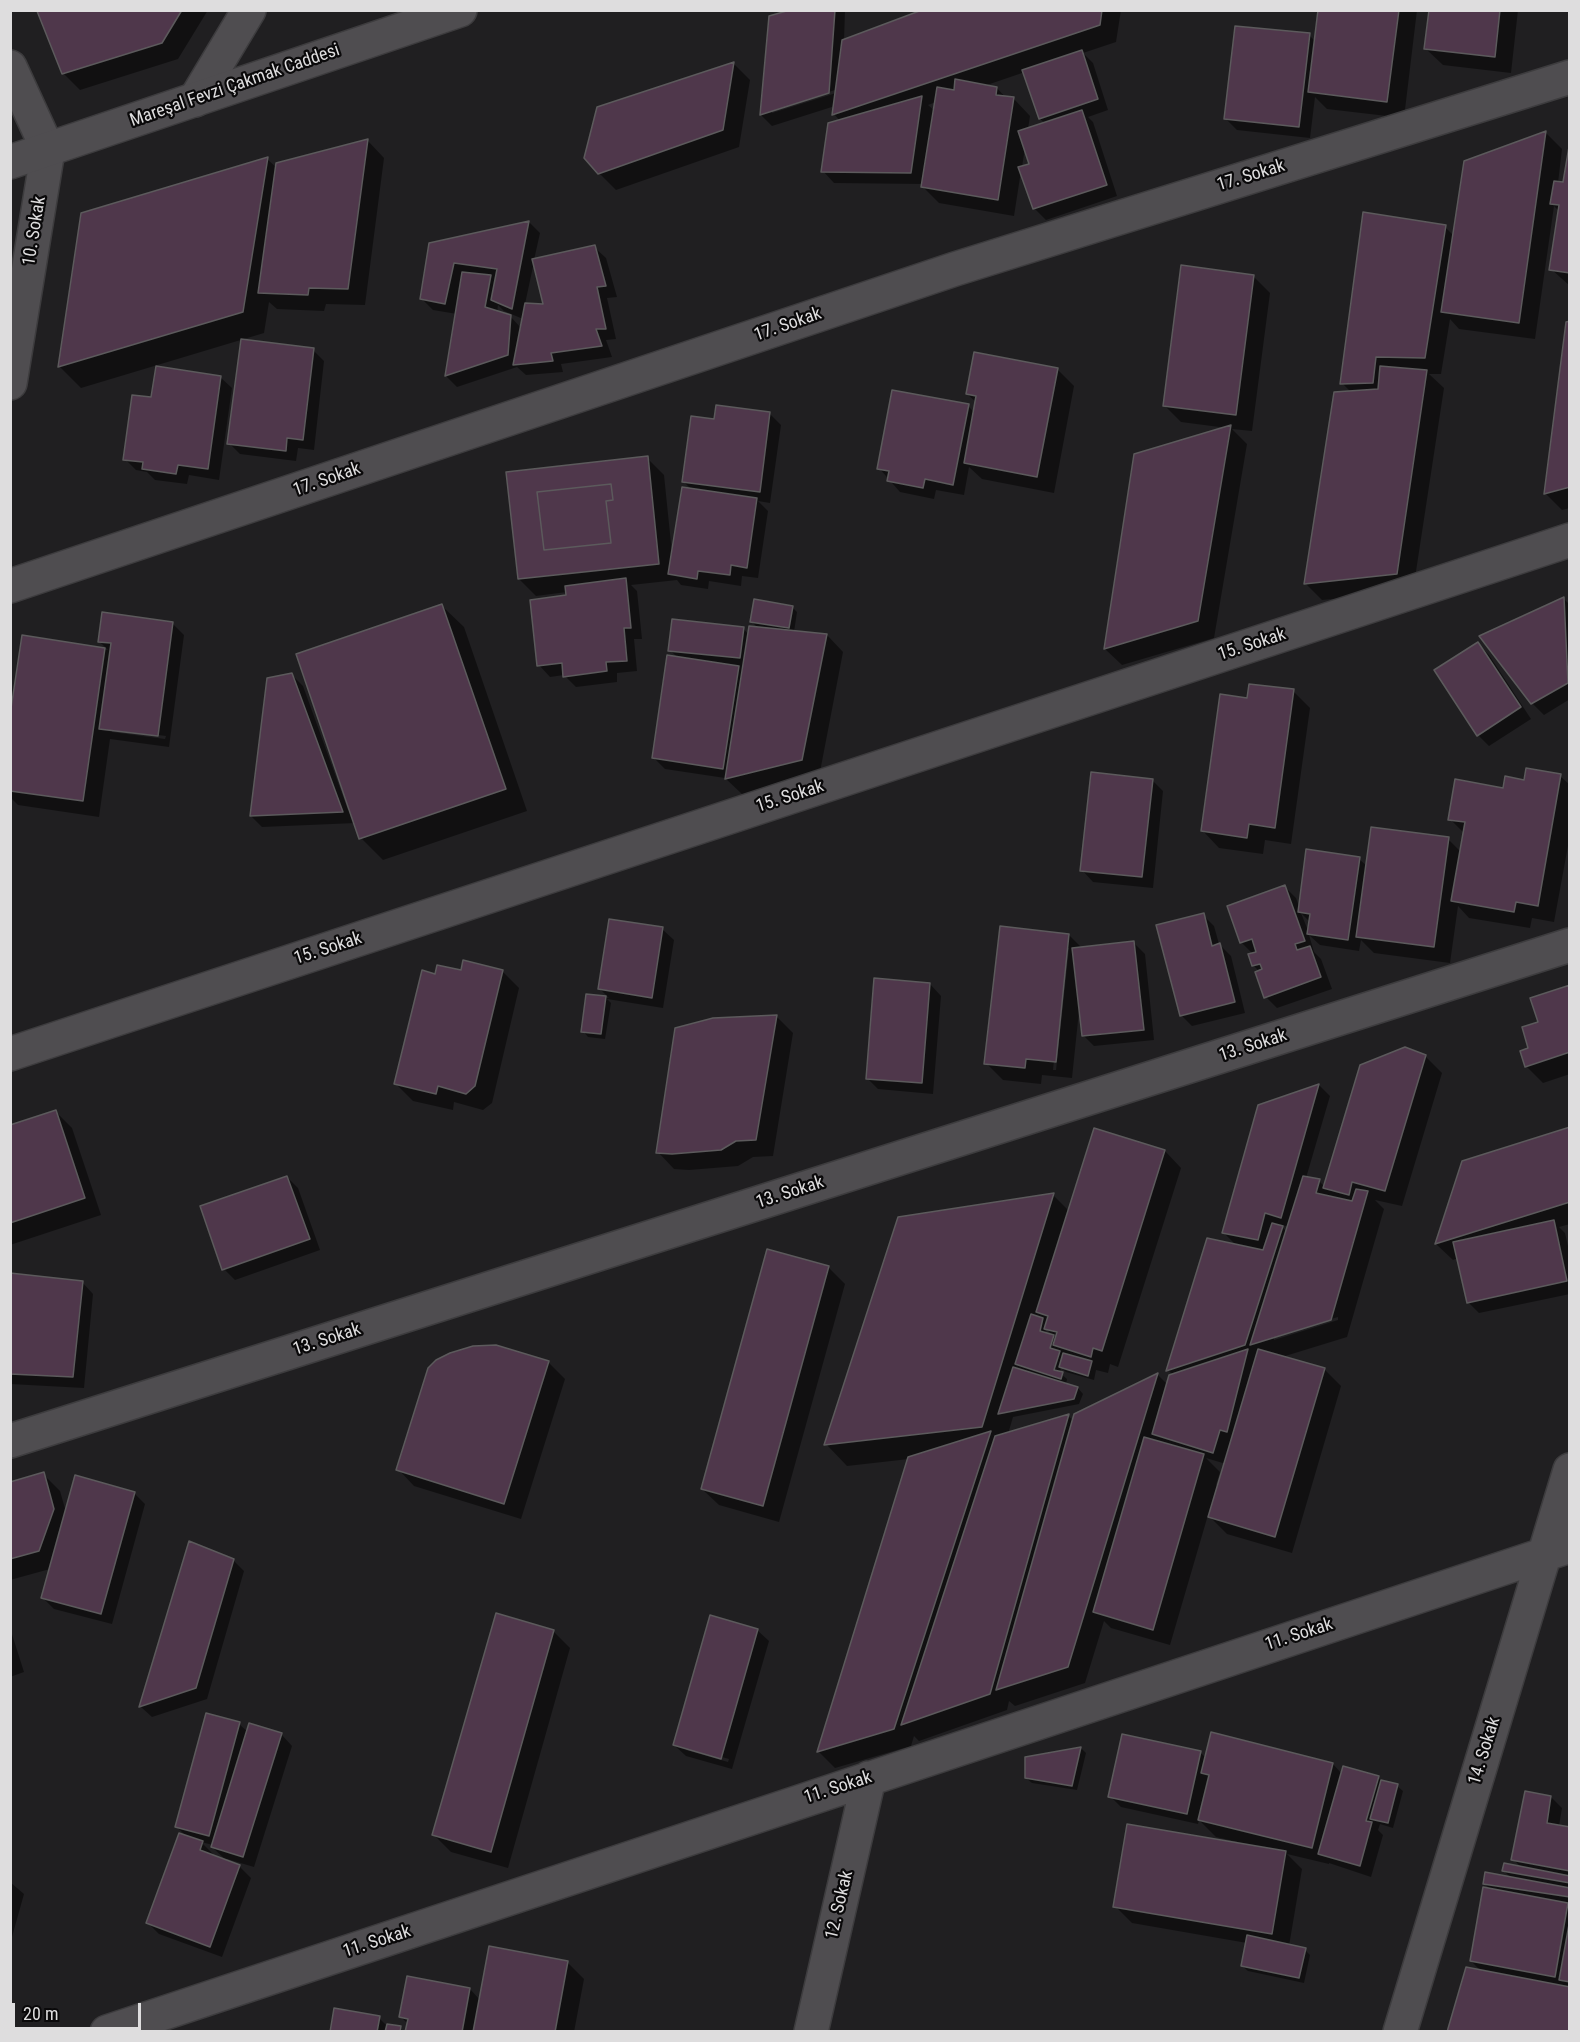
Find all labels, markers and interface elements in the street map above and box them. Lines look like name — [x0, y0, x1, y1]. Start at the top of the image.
street label: Mareşal Fevzi Çakmak Caddesi — [127, 40, 343, 132]
street label: 17. Sokak — [1214, 155, 1288, 197]
street label: 10. Sokak — [19, 195, 51, 267]
street label: 17. Sokak — [751, 303, 825, 347]
street label: 17. Sokak — [290, 458, 364, 502]
street label: 15. Sokak — [1215, 624, 1289, 666]
street label: 15. Sokak — [753, 776, 827, 818]
street label: 15. Sokak — [291, 928, 365, 970]
street label: 13. Sokak — [1216, 1025, 1290, 1067]
street label: 13. Sokak — [753, 1172, 827, 1214]
street label: 13. Sokak — [290, 1319, 364, 1361]
street label: 11. Sokak — [1262, 1614, 1336, 1656]
street label: 14. Sokak — [1464, 1714, 1506, 1788]
street label: 11. Sokak — [801, 1767, 875, 1809]
street label: 12. Sokak — [822, 1869, 858, 1941]
street label: 11. Sokak — [340, 1921, 414, 1963]
scale bar — [15, 1991, 144, 2029]
text: 20 m — [23, 2003, 58, 2024]

